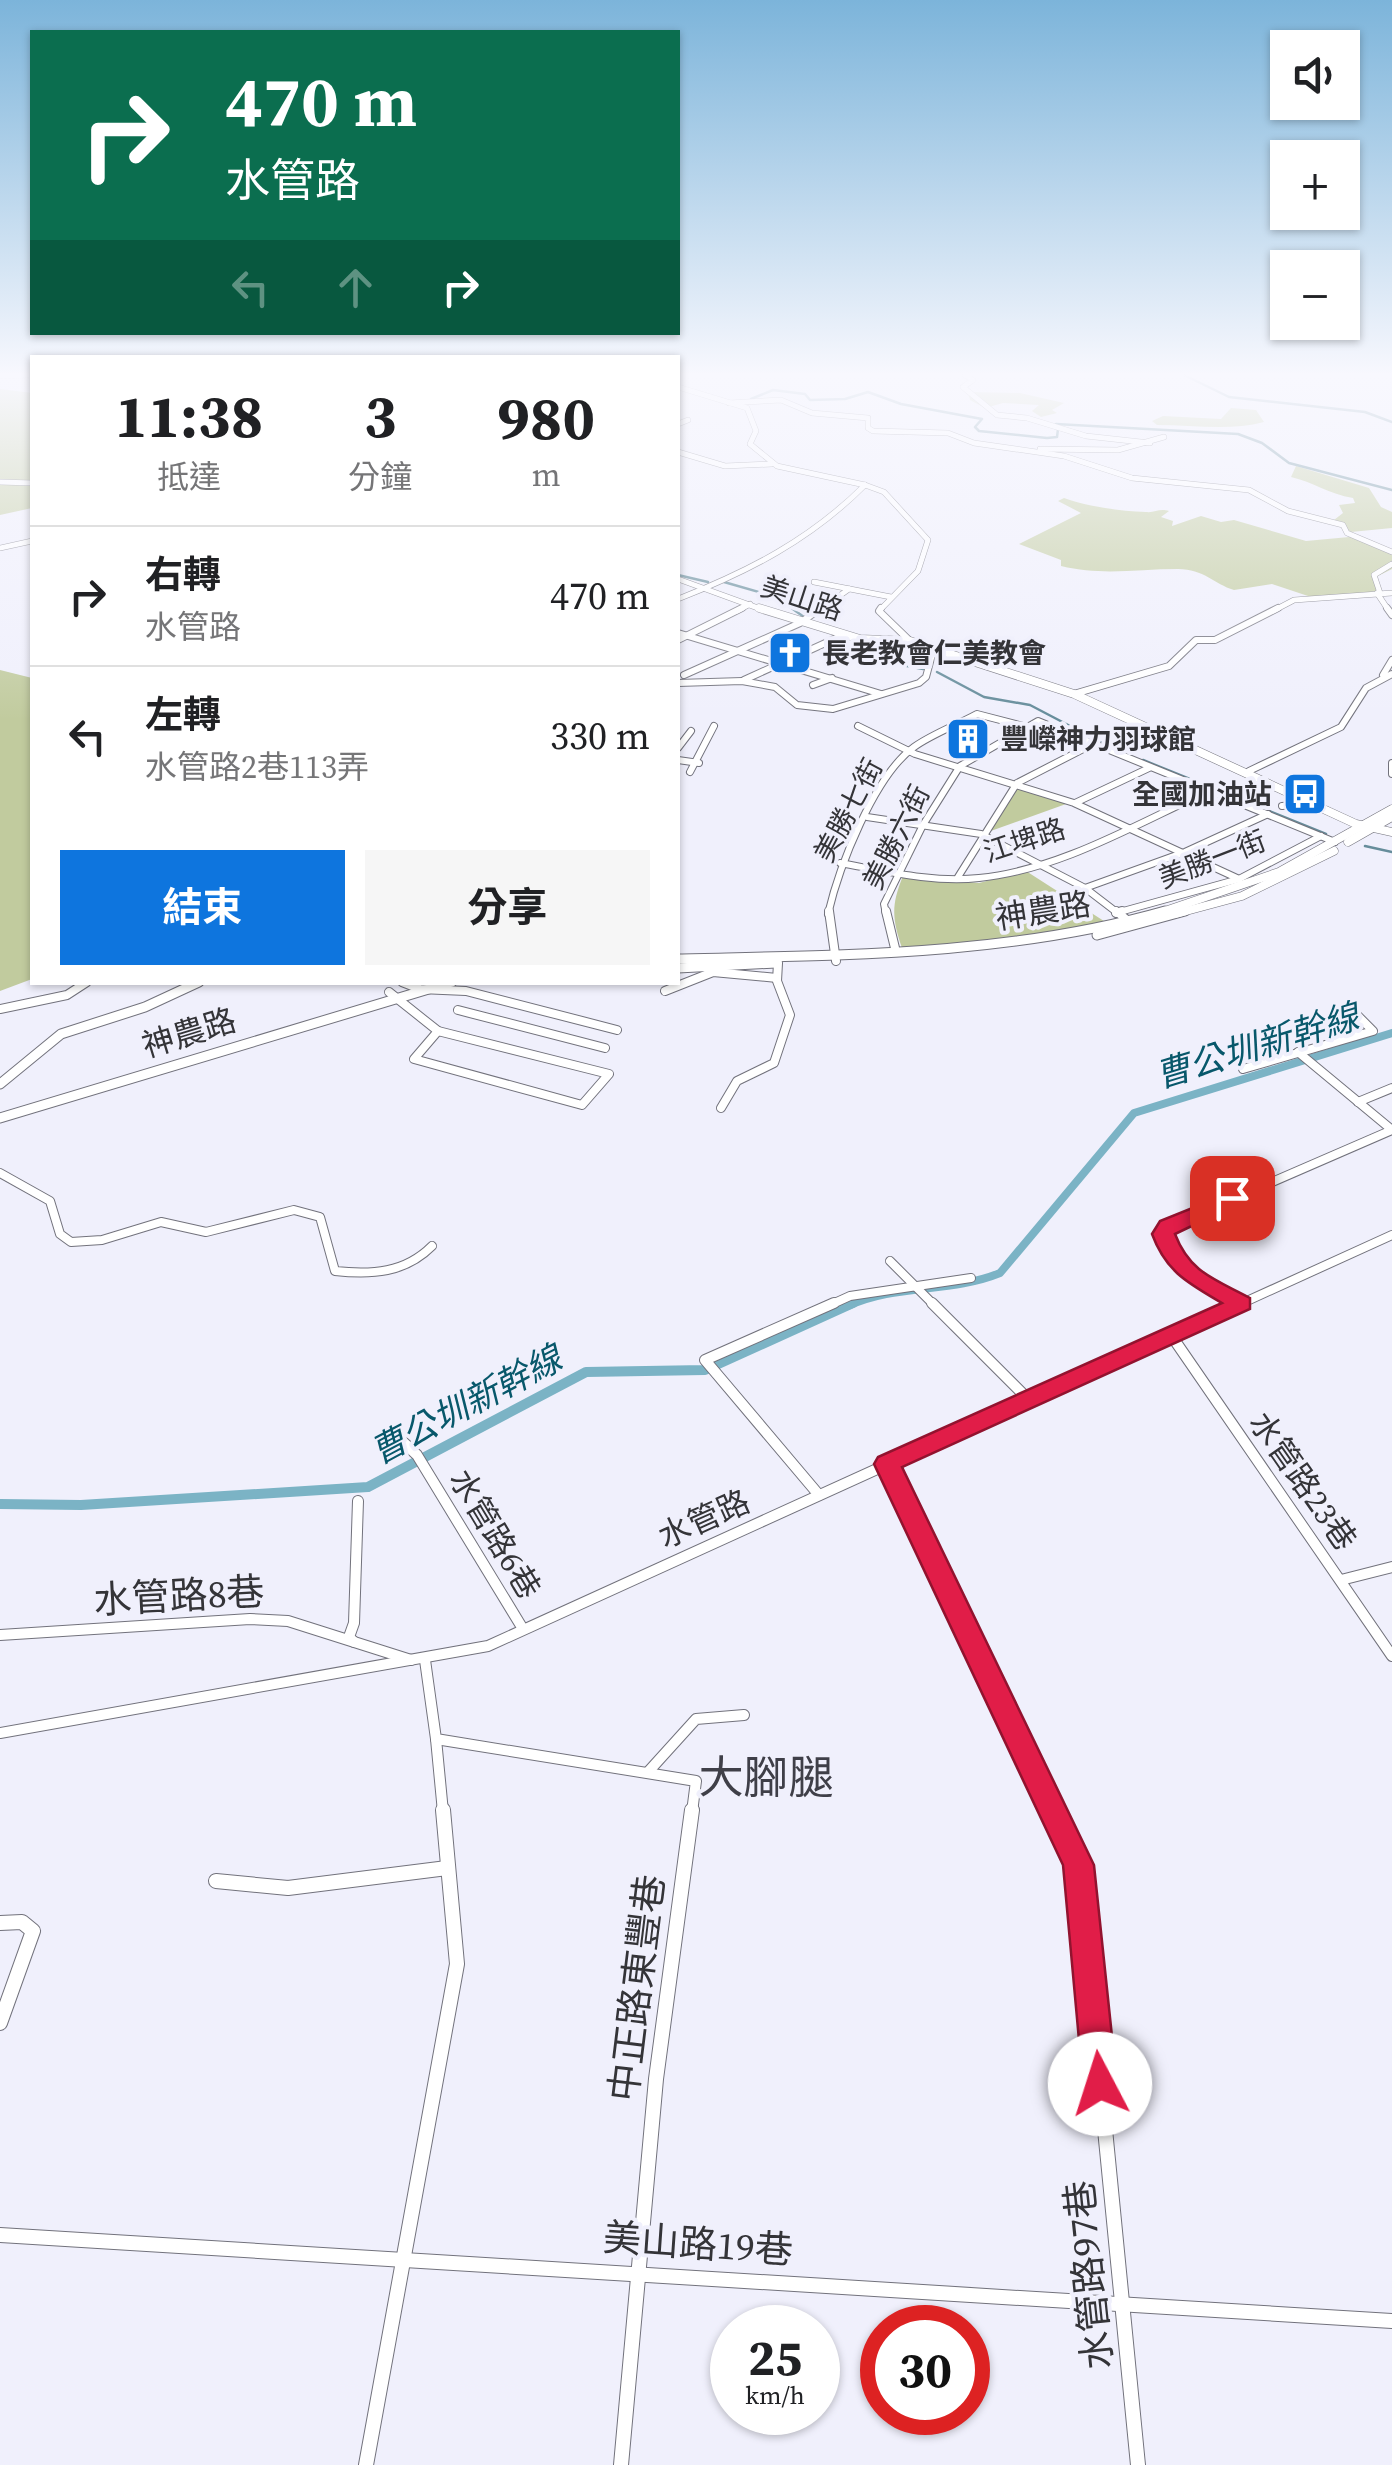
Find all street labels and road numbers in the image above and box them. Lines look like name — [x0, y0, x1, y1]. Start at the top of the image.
street label: 美山路 — [756, 567, 848, 629]
street label: 美勝七街 — [805, 752, 891, 868]
street label: 美勝六街 — [854, 778, 938, 896]
street label: 江埤路 — [978, 809, 1070, 871]
street label: 美勝一街 — [1153, 821, 1271, 897]
street label: 神農路 — [992, 882, 1094, 940]
street label: 神農路 — [137, 998, 241, 1068]
street label: 水管路23巷 — [1239, 1403, 1367, 1559]
street label: 水管路6巷 — [439, 1461, 551, 1607]
street label: 水管路 — [651, 1479, 757, 1559]
street label: 水管路8巷 — [92, 1566, 266, 1626]
street label: 中正路東豐巷 — [597, 1872, 677, 2104]
street label: 水管路97巷 — [1053, 2178, 1125, 2372]
street label: 美山路19巷 — [601, 2211, 795, 2277]

